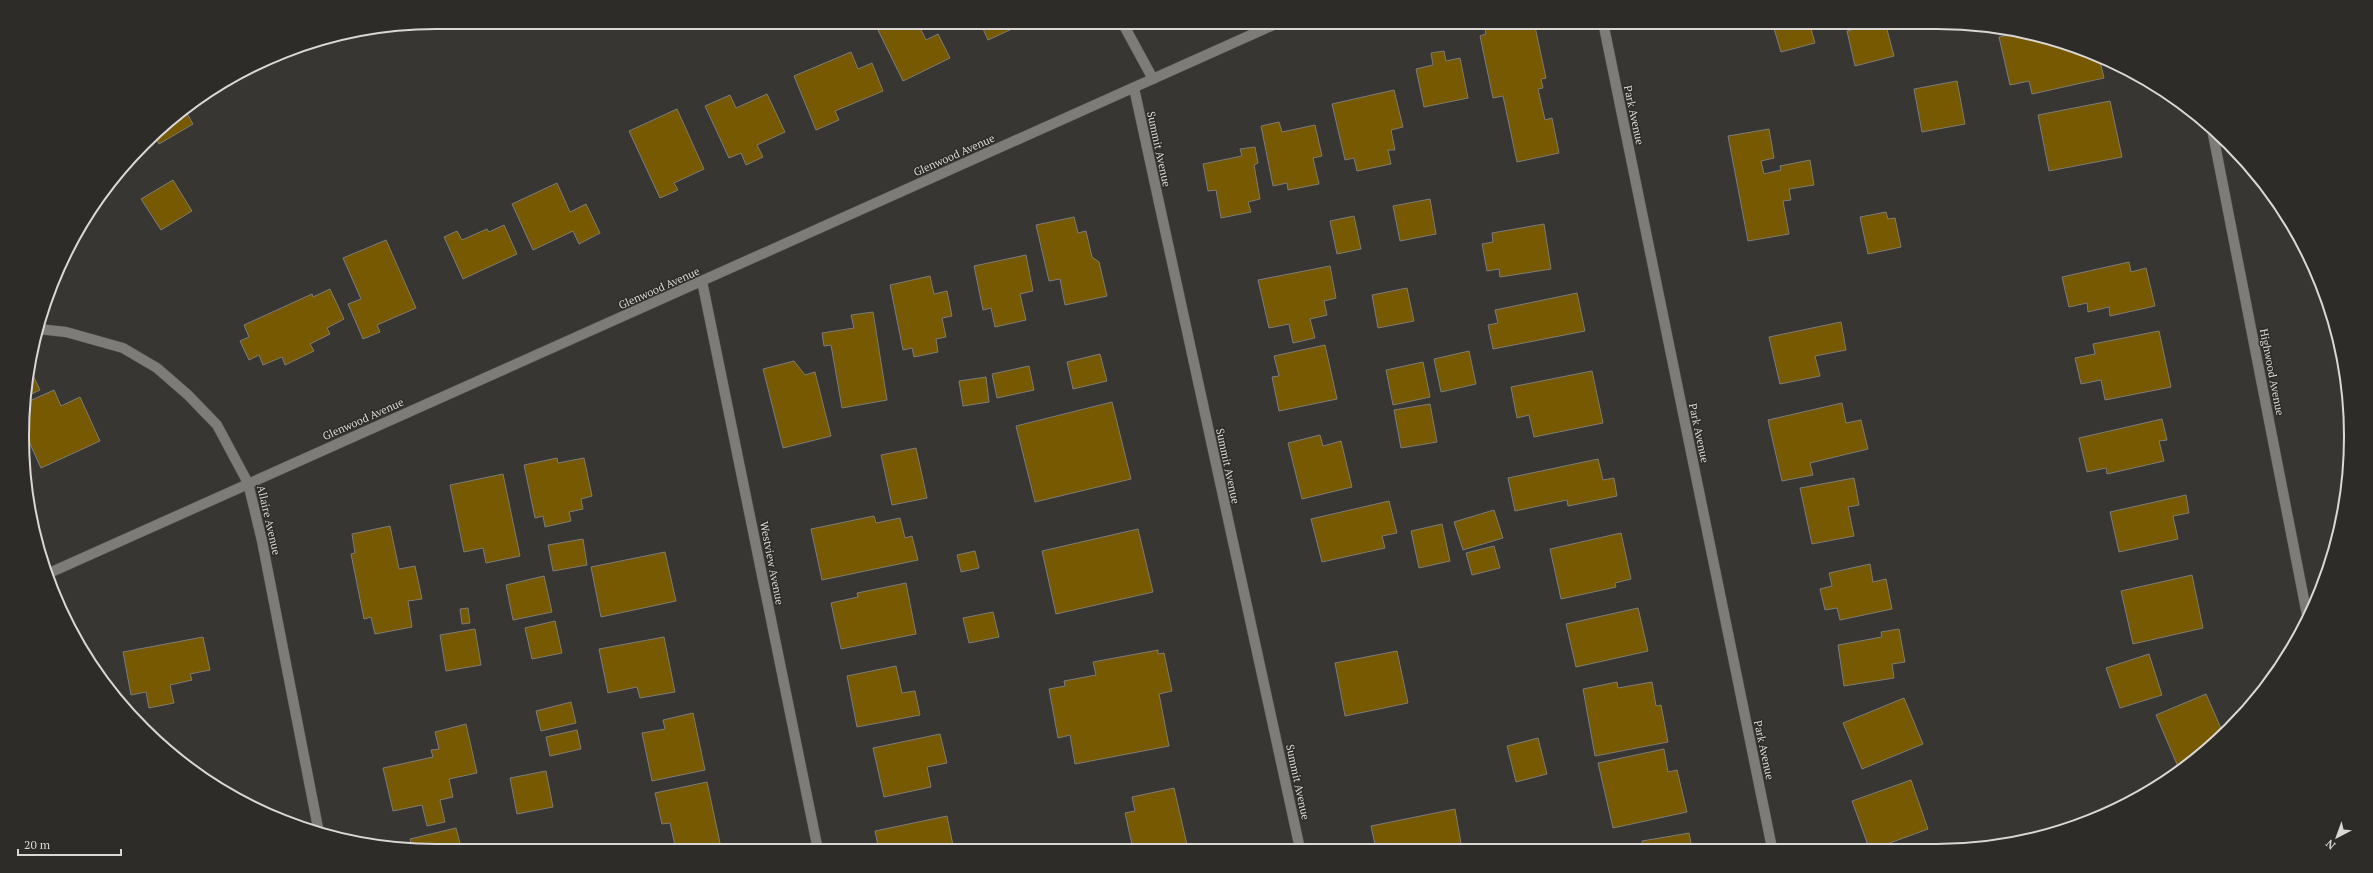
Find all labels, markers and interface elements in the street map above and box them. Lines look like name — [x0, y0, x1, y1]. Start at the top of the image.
street label: Park Avenue — [1621, 84, 1647, 146]
street label: Summit Avenue — [1144, 110, 1174, 189]
street label: Glenwood Avenue — [911, 131, 997, 179]
street label: Glenwood Avenue — [616, 264, 702, 312]
street label: Highwood Avenue — [2257, 327, 2287, 417]
street label: Glenwood Avenue — [320, 395, 406, 443]
street label: Park Avenue — [1686, 402, 1712, 464]
street label: Summit Avenue — [1213, 427, 1243, 506]
street label: Allaire Avenue — [254, 484, 284, 557]
street label: Westview Avenue — [757, 520, 787, 606]
street label: Park Avenue — [1751, 719, 1777, 781]
street label: Summit Avenue — [1283, 743, 1313, 822]
north arrow — [2317, 817, 2357, 857]
scale bar — [18, 831, 121, 857]
text: N — [2322, 836, 2338, 853]
text: 20 m — [24, 837, 51, 852]

